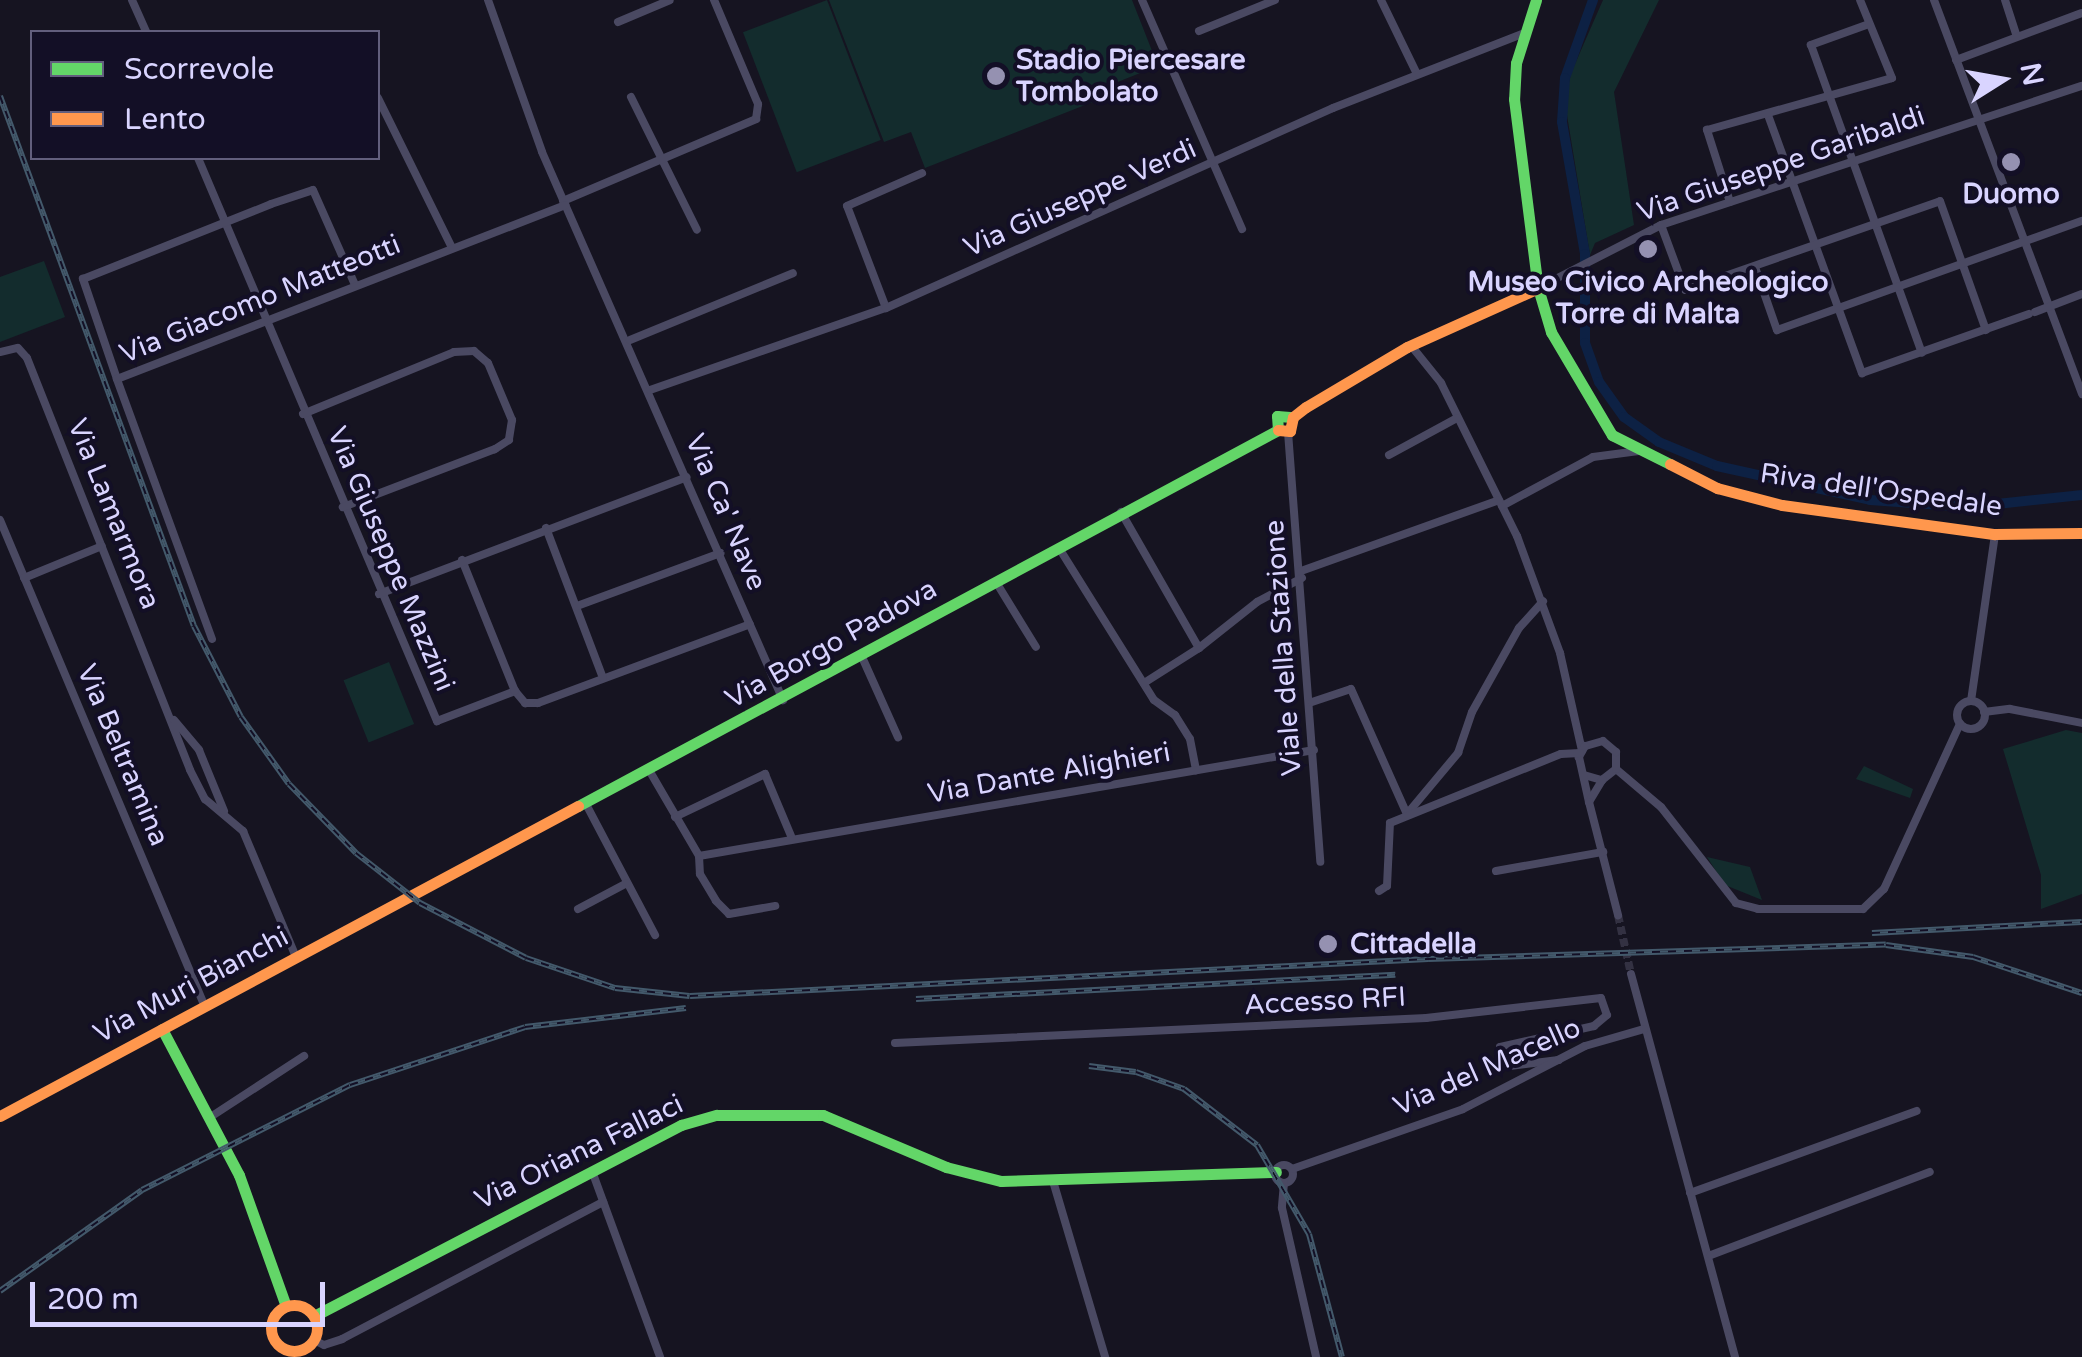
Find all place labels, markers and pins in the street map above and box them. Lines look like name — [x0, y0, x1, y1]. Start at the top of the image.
place label: Stadio Piercesare Tombolato — [1016, 43, 1246, 109]
marker: Stadio Piercesare Tombolato — [985, 65, 1007, 87]
marker: Duomo — [2000, 151, 2022, 173]
place label: Duomo — [1962, 177, 2060, 211]
marker: Museo Civico Archeologico Torre di Malta — [1637, 238, 1659, 260]
place label: Museo Civico Archeologico Torre di Malta — [1467, 265, 1829, 331]
place label: Cittadella — [1350, 927, 1477, 961]
marker: Cittadella — [1315, 931, 1341, 957]

